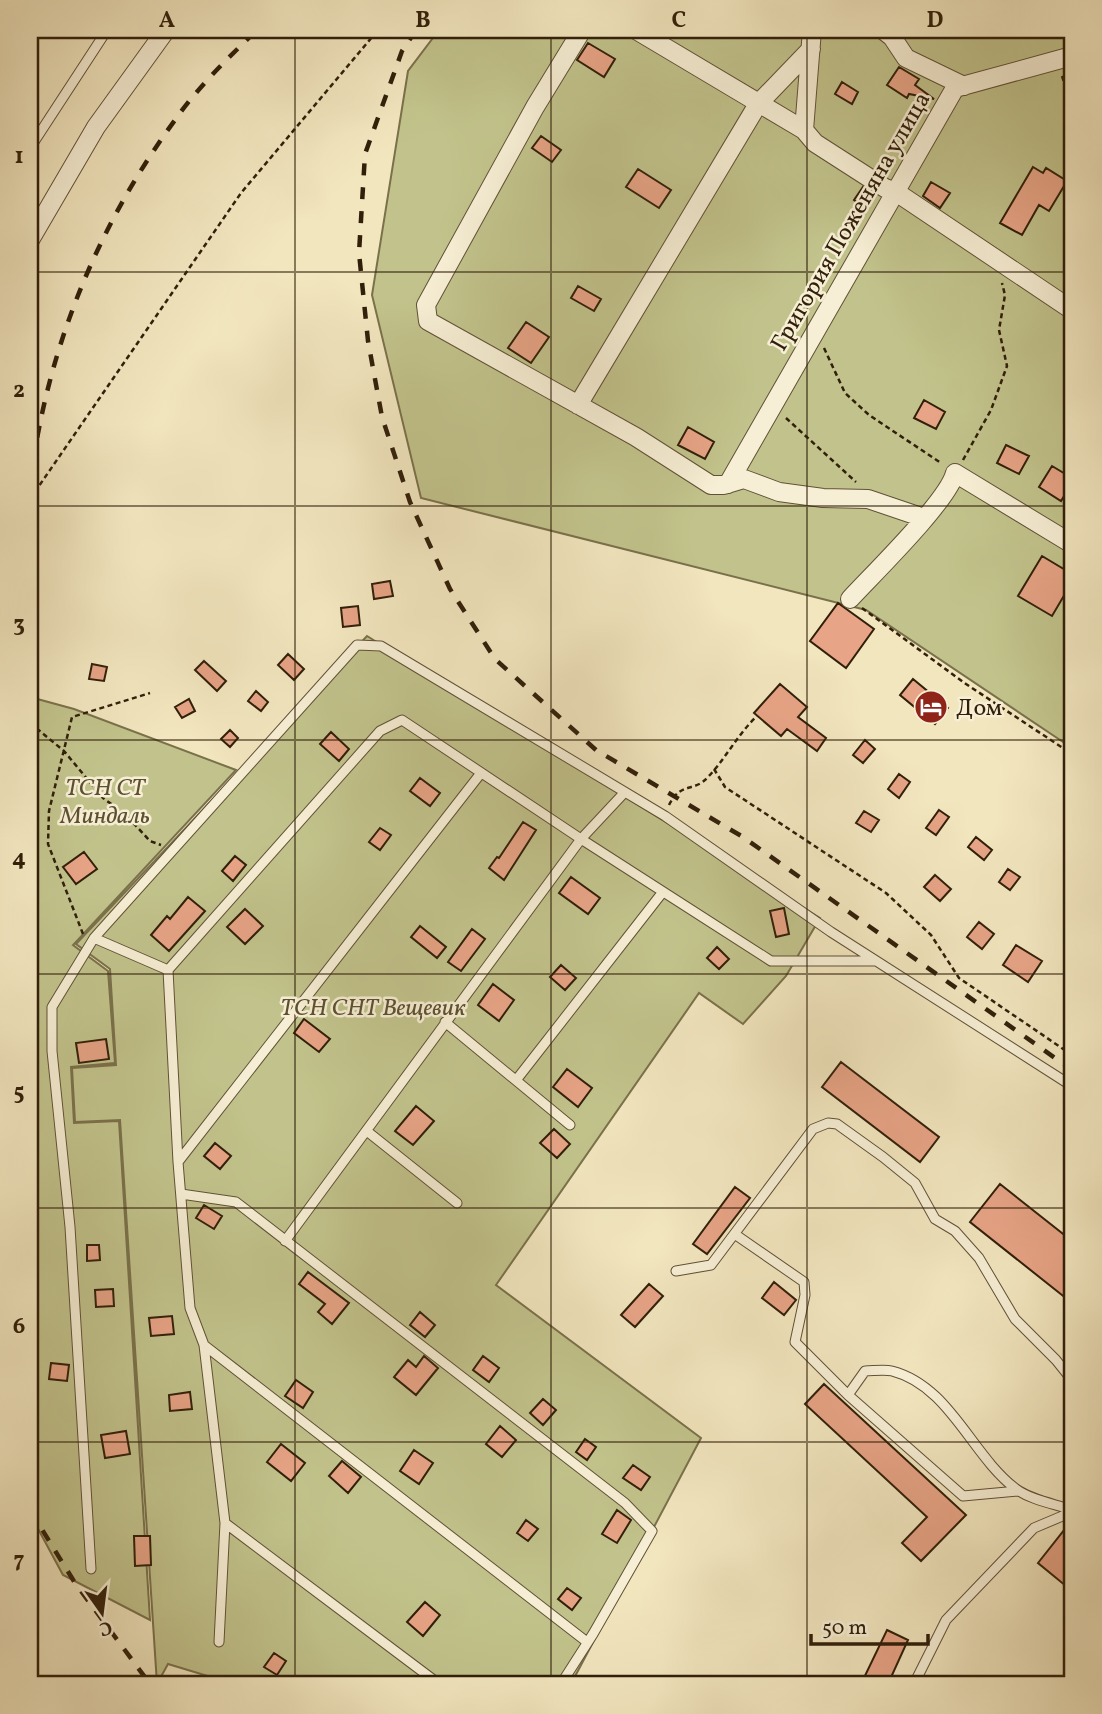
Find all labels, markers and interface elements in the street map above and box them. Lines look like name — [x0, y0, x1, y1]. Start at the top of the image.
text: A — [159, 5, 175, 37]
text: B — [415, 5, 431, 37]
text: C — [672, 5, 686, 37]
text: D — [927, 5, 944, 37]
street label: Григория Поженяна улица — [763, 86, 940, 358]
text: 1 — [14, 141, 24, 173]
text: 2 — [13, 375, 25, 407]
text: 3 — [13, 609, 25, 641]
hotel icon: Дом — [912, 688, 950, 726]
place label: Дом — [956, 692, 1002, 726]
park label: ТСН СТ Миндаль — [59, 772, 150, 834]
text: 4 — [12, 843, 26, 875]
park label: ТСН СНТ Вещевик — [281, 992, 466, 1026]
text: 5 — [13, 1077, 25, 1109]
text: 6 — [13, 1311, 25, 1343]
text: 7 — [14, 1545, 25, 1577]
north arrow — [66, 1578, 136, 1648]
scale bar — [811, 1602, 929, 1646]
text: С — [97, 1613, 115, 1642]
text: 50 m — [822, 1614, 867, 1643]

